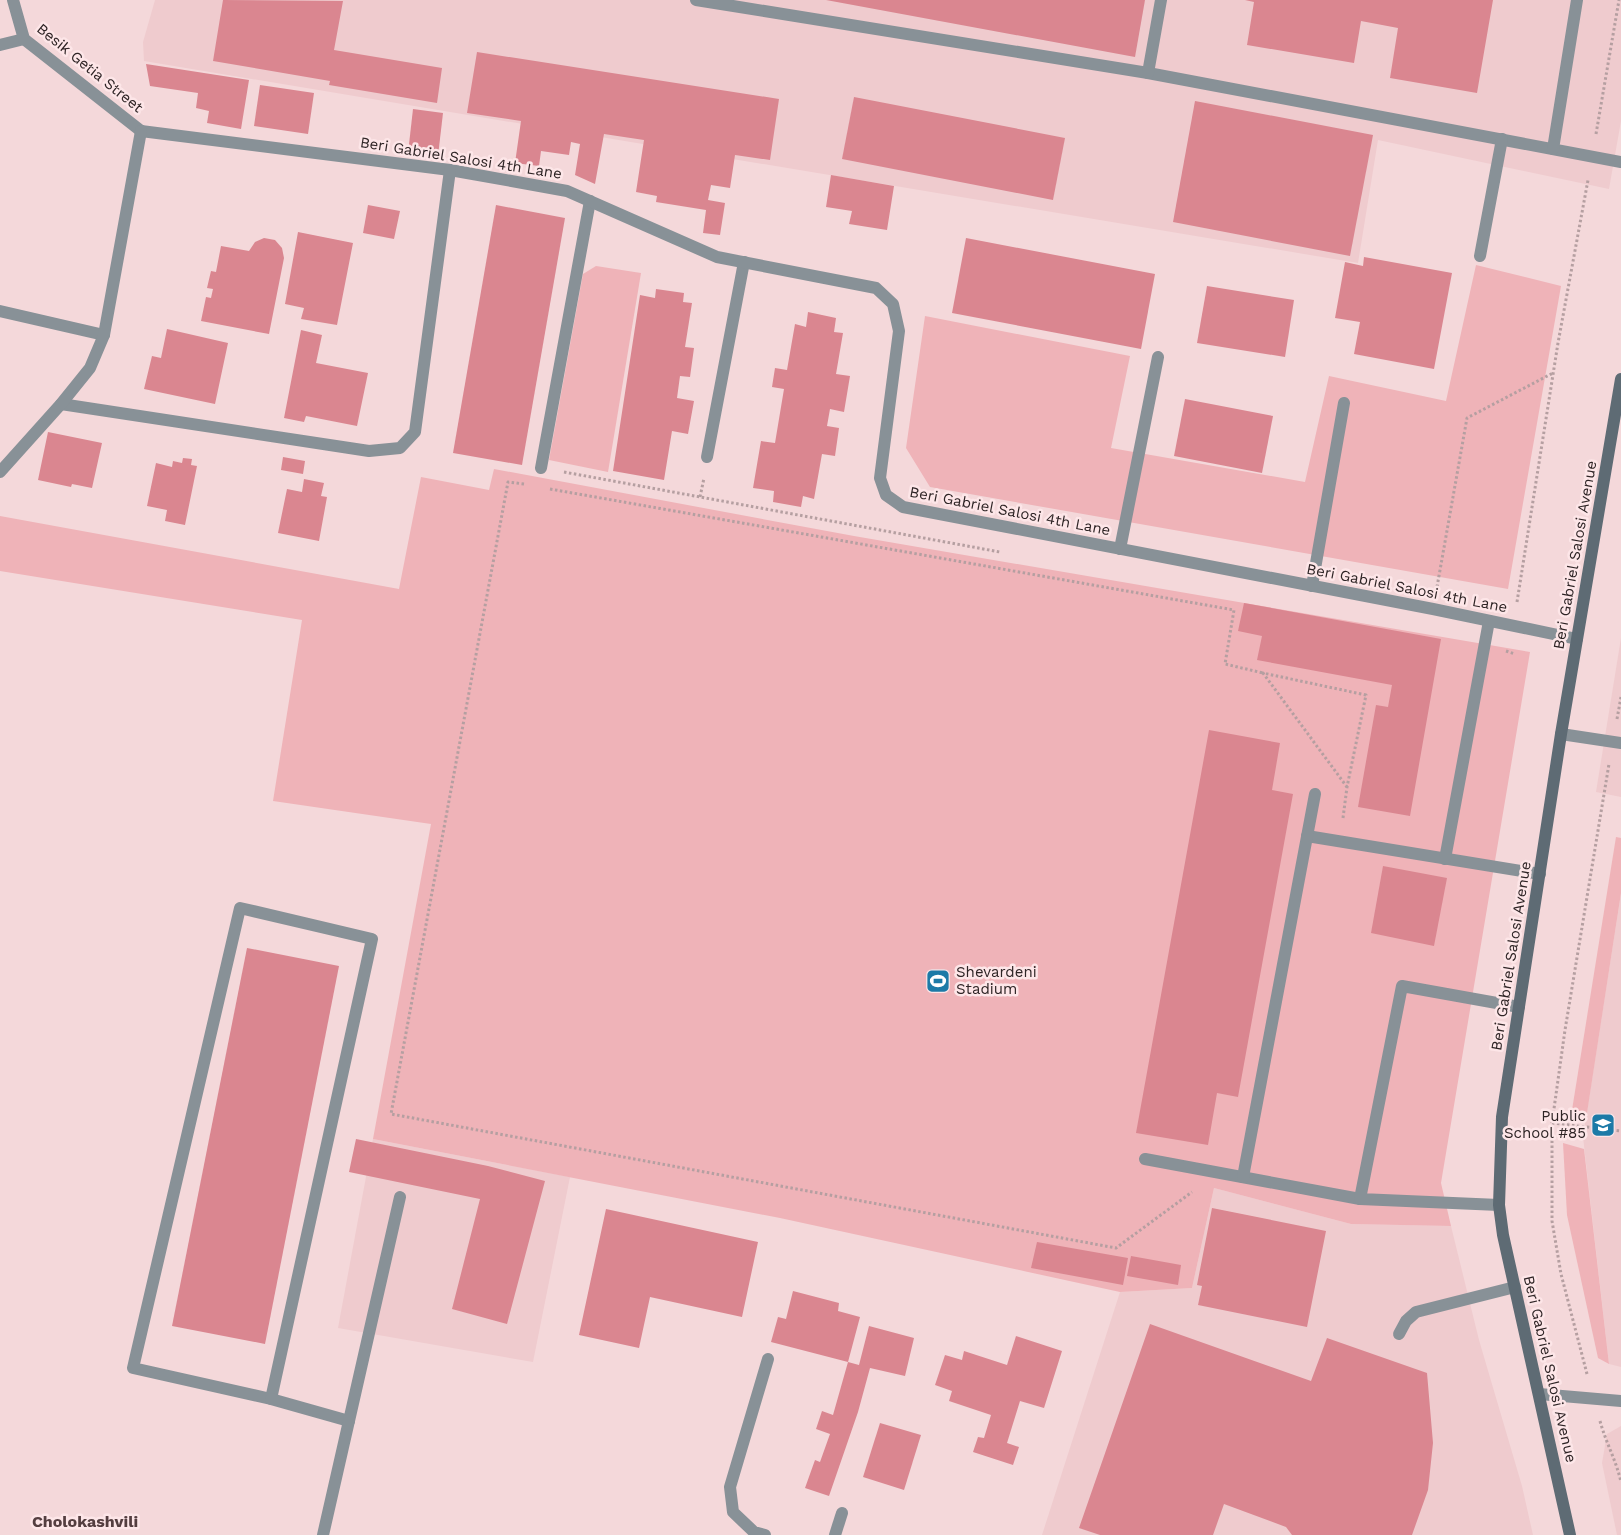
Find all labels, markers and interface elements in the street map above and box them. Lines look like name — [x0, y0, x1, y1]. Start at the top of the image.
street label: Besik Getia Street — [33, 20, 147, 117]
street label: Beri Gabriel Salosi 4th Lane — [359, 133, 563, 183]
street label: Beri Gabriel Salosi Avenue — [1550, 459, 1600, 651]
street label: Beri Gabriel Salosi 4th Lane — [908, 483, 1112, 539]
street label: Beri Gabriel Salosi 4th Lane — [1305, 560, 1509, 616]
street label: Beri Gabriel Salosi Avenue — [1487, 860, 1535, 1052]
place label: Shevardeni Stadium — [956, 963, 1037, 998]
sports icon: Shevardeni Stadium — [925, 968, 951, 994]
place label: Public School #85 — [1504, 1107, 1586, 1142]
school or university icon: Public School #85 — [1590, 1112, 1616, 1138]
street label: Beri Gabriel Salosi Avenue — [1520, 1274, 1580, 1464]
district label: Cholokashvili — [32, 1512, 138, 1531]

